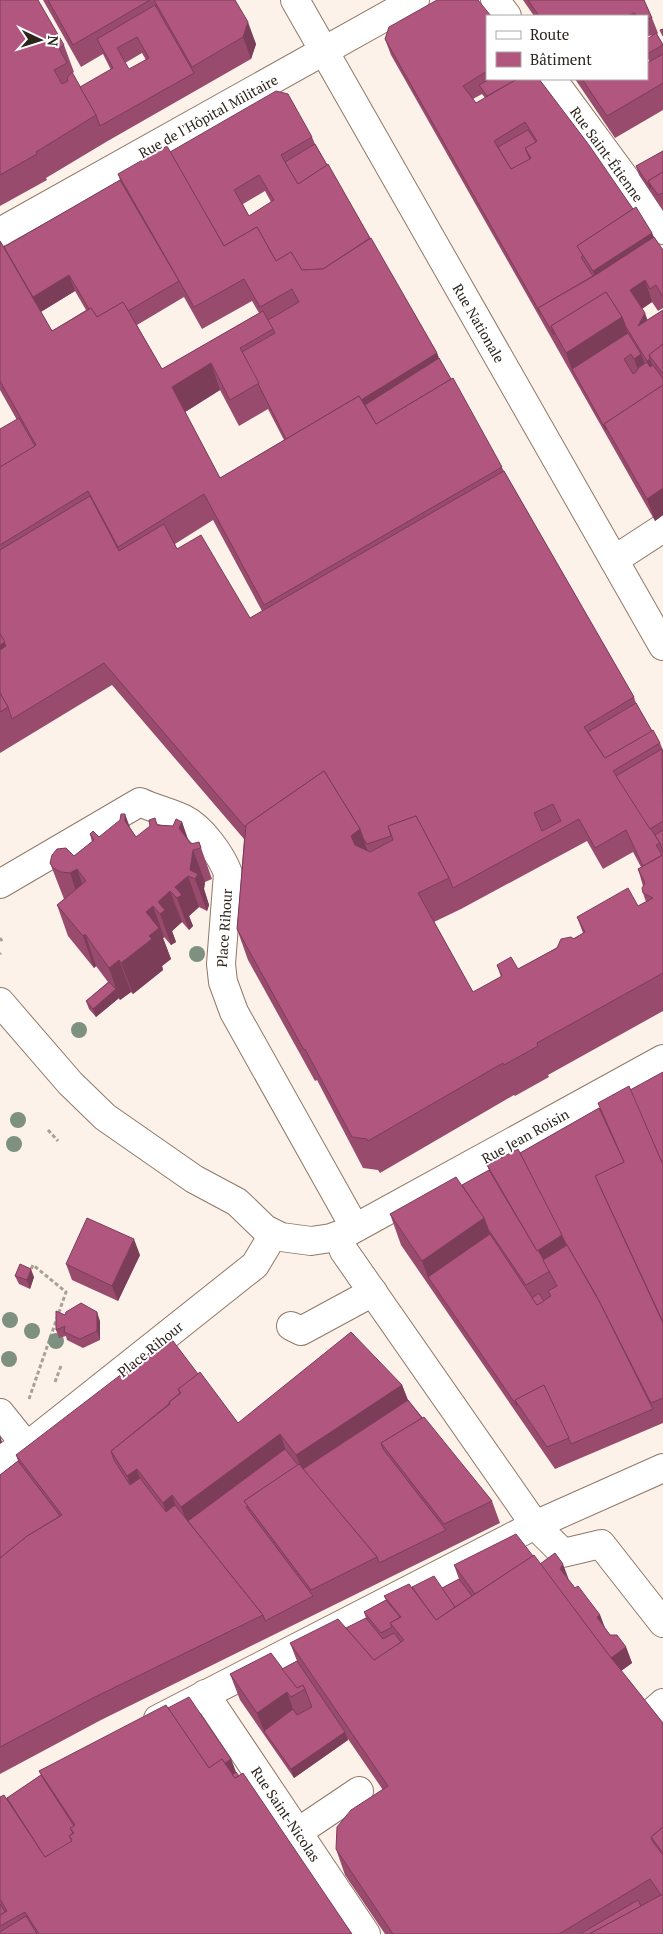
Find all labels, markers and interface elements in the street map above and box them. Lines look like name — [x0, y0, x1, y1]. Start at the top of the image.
north arrow — [15, 15, 65, 65]
legend — [486, 15, 648, 80]
text: Route — [530, 24, 569, 44]
text: N — [44, 35, 63, 47]
text: Bâtiment — [530, 49, 592, 69]
street label: Rue de l'Hôpital Militaire — [135, 70, 281, 162]
street label: Rue Saint-Étienne — [566, 103, 648, 205]
street label: Rue Nationale — [449, 280, 509, 366]
street label: Place Rihour — [212, 887, 236, 968]
street label: Rue Jean Roisin — [478, 1104, 573, 1168]
street label: Place Rihour — [113, 1316, 187, 1381]
street label: Rue Saint-Nicolas — [247, 1763, 325, 1865]

